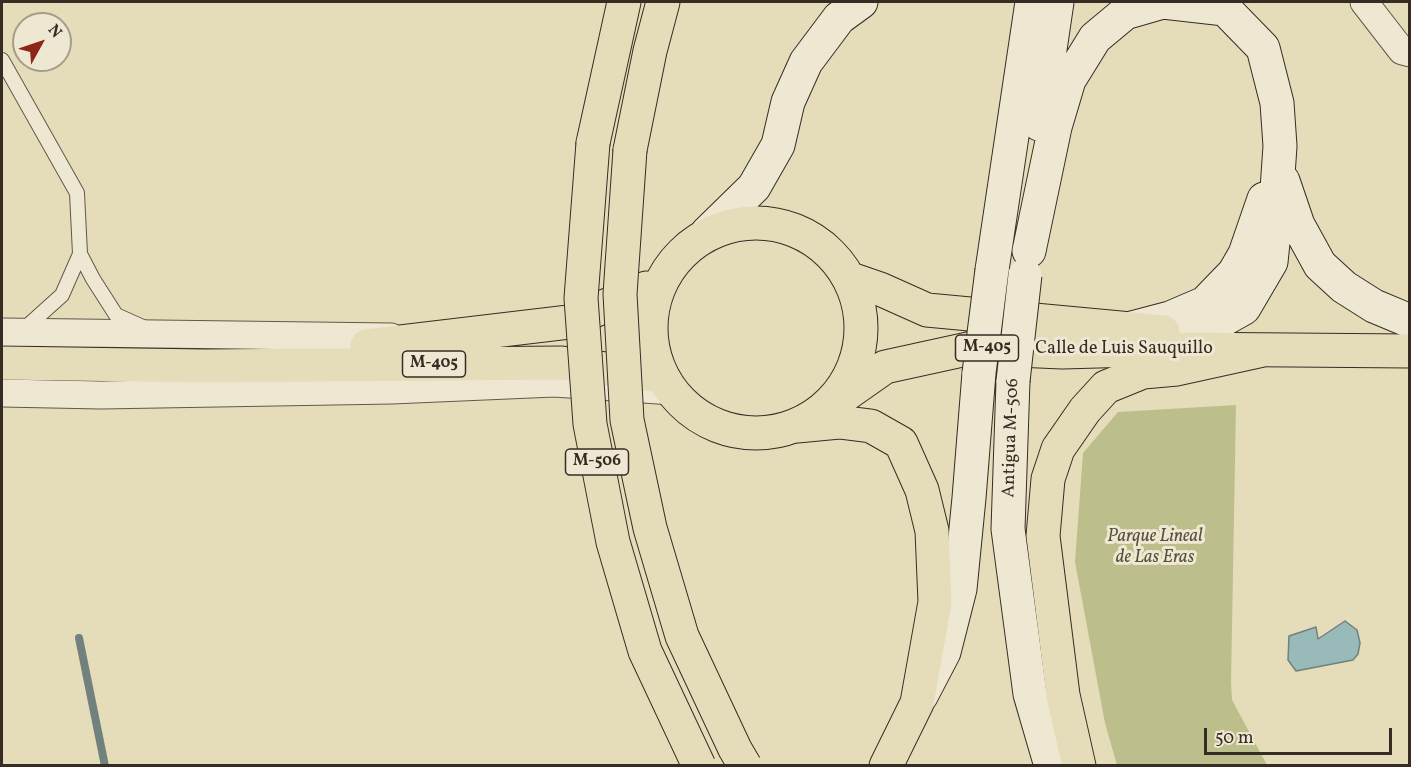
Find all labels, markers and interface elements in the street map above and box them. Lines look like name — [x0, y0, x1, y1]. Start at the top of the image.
north arrow — [12, 12, 72, 72]
text: N — [42, 20, 66, 43]
road number: M-405 — [956, 335, 1018, 361]
street label: Calle de Luis Sauquillo — [1035, 339, 1213, 361]
road number: M-405 — [402, 351, 466, 377]
street label: Antigua M-506 — [999, 378, 1025, 498]
road number: M-506 — [566, 449, 628, 475]
park label: Parque Lineal de Las Eras — [1107, 527, 1203, 570]
scale bar — [1207, 716, 1394, 754]
text: 50 m — [1215, 726, 1254, 751]

